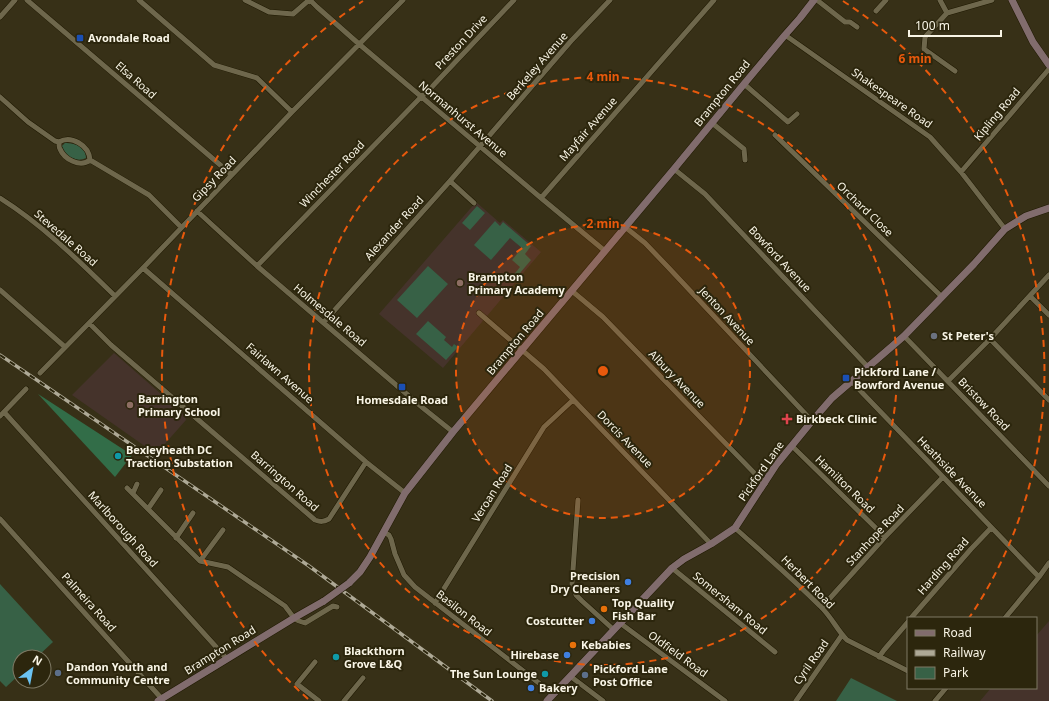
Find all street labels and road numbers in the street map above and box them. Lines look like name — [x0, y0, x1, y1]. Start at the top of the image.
street label: Preston Drive — [431, 11, 490, 72]
street label: Berkeley Avenue — [503, 28, 570, 103]
street label: Brampton Road — [690, 56, 753, 129]
street label: Elsa Road — [113, 58, 160, 102]
street label: Shakespeare Road — [849, 64, 936, 131]
street label: Normanhurst Avenue — [416, 77, 511, 160]
street label: Kipling Road — [970, 84, 1023, 143]
street label: Mayfair Avenue — [556, 93, 620, 164]
street label: Winchester Road — [296, 137, 367, 210]
street label: Gipsy Road — [188, 153, 239, 205]
street label: Orchard Close — [834, 178, 897, 239]
street label: Alexander Road — [361, 192, 426, 263]
street label: Stevedale Road — [32, 206, 101, 269]
street label: Bowford Avenue — [746, 222, 815, 295]
street label: Holmesdale Road — [291, 280, 370, 350]
street label: Jenton Avenue — [696, 282, 758, 348]
street label: Brampton Road — [483, 306, 547, 378]
street label: Fairlawn Avenue — [243, 339, 317, 406]
street label: Albury Avenue — [646, 346, 709, 411]
street label: Bristow Road — [955, 374, 1013, 433]
street label: Dorcis Avenue — [594, 407, 656, 470]
street label: Heathside Avenue — [914, 433, 990, 511]
street label: Pickford Lane — [734, 438, 787, 504]
street label: Barrington Road — [248, 447, 323, 514]
street label: Hamilton Road — [812, 452, 878, 516]
street label: Veroan Road — [468, 461, 515, 525]
street label: Marlborough Road — [85, 487, 162, 570]
street label: Stanhope Road — [842, 501, 907, 569]
street label: Harding Road — [914, 534, 972, 597]
street label: Herbert Road — [778, 552, 838, 612]
street label: Somersham Road — [690, 568, 771, 637]
street label: Palmeira Road — [59, 569, 120, 634]
street label: Basilon Road — [433, 586, 495, 639]
street label: Brampton Road — [181, 622, 258, 678]
street label: Oldfield Road — [646, 627, 711, 680]
street label: Cyril Road — [790, 636, 832, 687]

